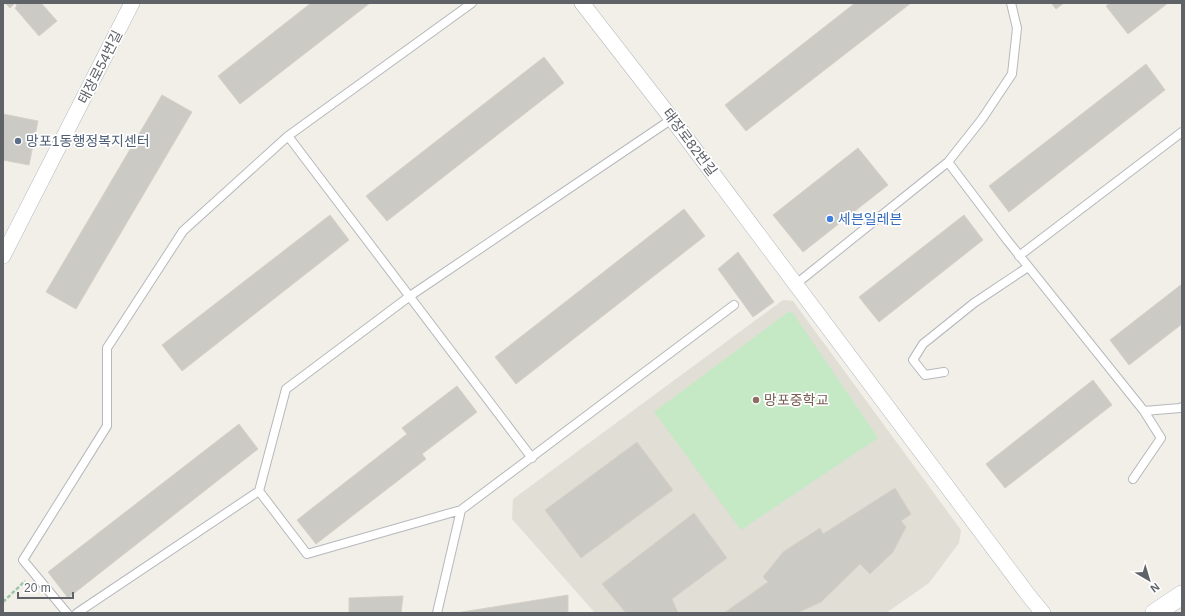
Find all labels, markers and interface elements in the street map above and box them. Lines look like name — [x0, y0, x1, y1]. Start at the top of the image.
street label: 태장로54번길 — [75, 28, 125, 106]
street label: 태장로82번길 — [660, 105, 720, 179]
place label: 망포1동행정복지센터 — [26, 133, 150, 149]
marker: 망포1동행정복지센터 — [13, 136, 23, 146]
place label: 세븐일레븐 — [838, 211, 903, 227]
marker: 세븐일레븐 — [825, 214, 835, 224]
place label: 망포중학교 — [764, 392, 829, 408]
marker: 망포중학교 — [751, 395, 761, 405]
north arrow — [1129, 560, 1169, 600]
scale bar — [18, 574, 73, 600]
text: 20 m — [24, 581, 51, 595]
text: N — [1148, 581, 1162, 595]

